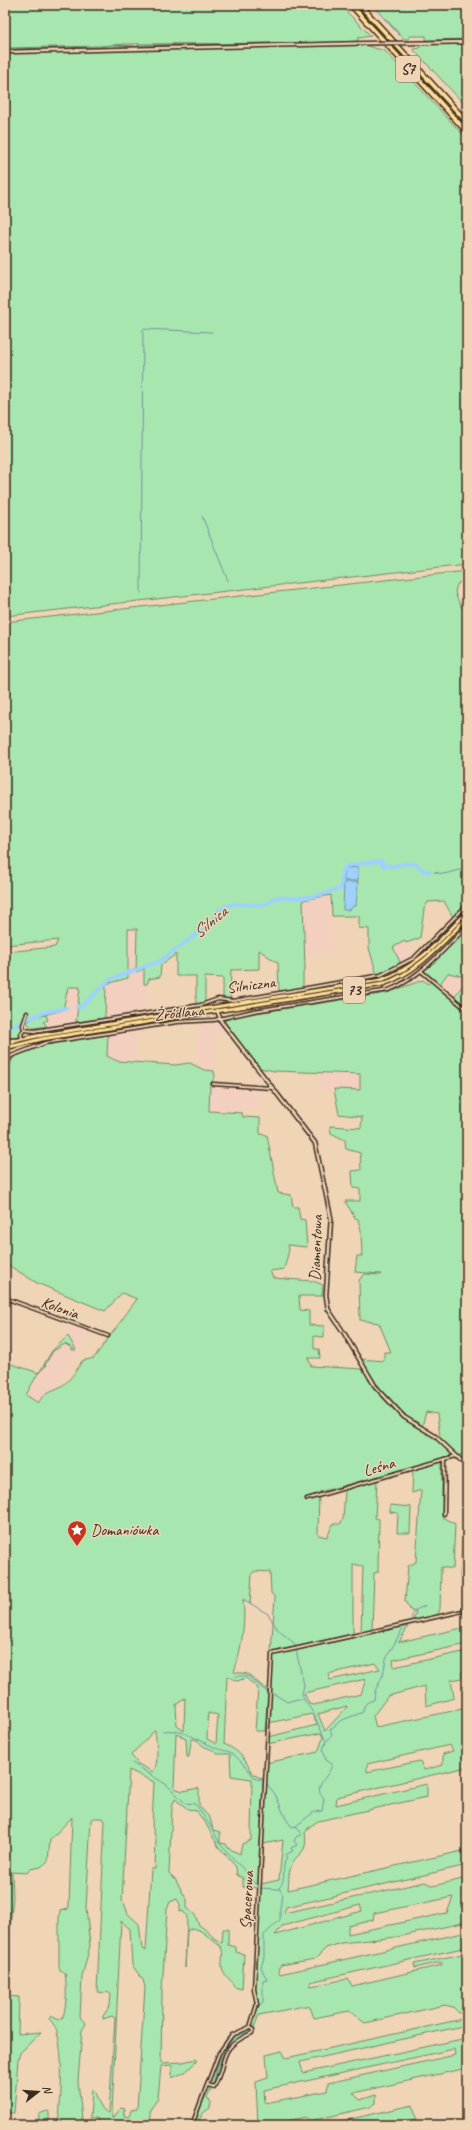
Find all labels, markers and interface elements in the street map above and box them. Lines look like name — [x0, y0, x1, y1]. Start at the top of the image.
road number: S7 — [396, 56, 420, 82]
water label: Silnica — [188, 900, 233, 943]
street label: Silniczna — [226, 972, 278, 998]
road number: 73 — [343, 977, 365, 1003]
street label: Źródlana — [153, 1000, 206, 1026]
street label: Diamentowa — [305, 1213, 327, 1281]
street label: Kolonia — [39, 1292, 82, 1324]
street label: Leśna — [361, 1453, 398, 1481]
place icon: Domaniówka — [66, 1519, 88, 1547]
place label: Domaniówka — [91, 1520, 159, 1540]
street label: Spacerowa — [235, 1869, 259, 1930]
north arrow — [18, 2072, 58, 2112]
text: N — [40, 2084, 56, 2096]

